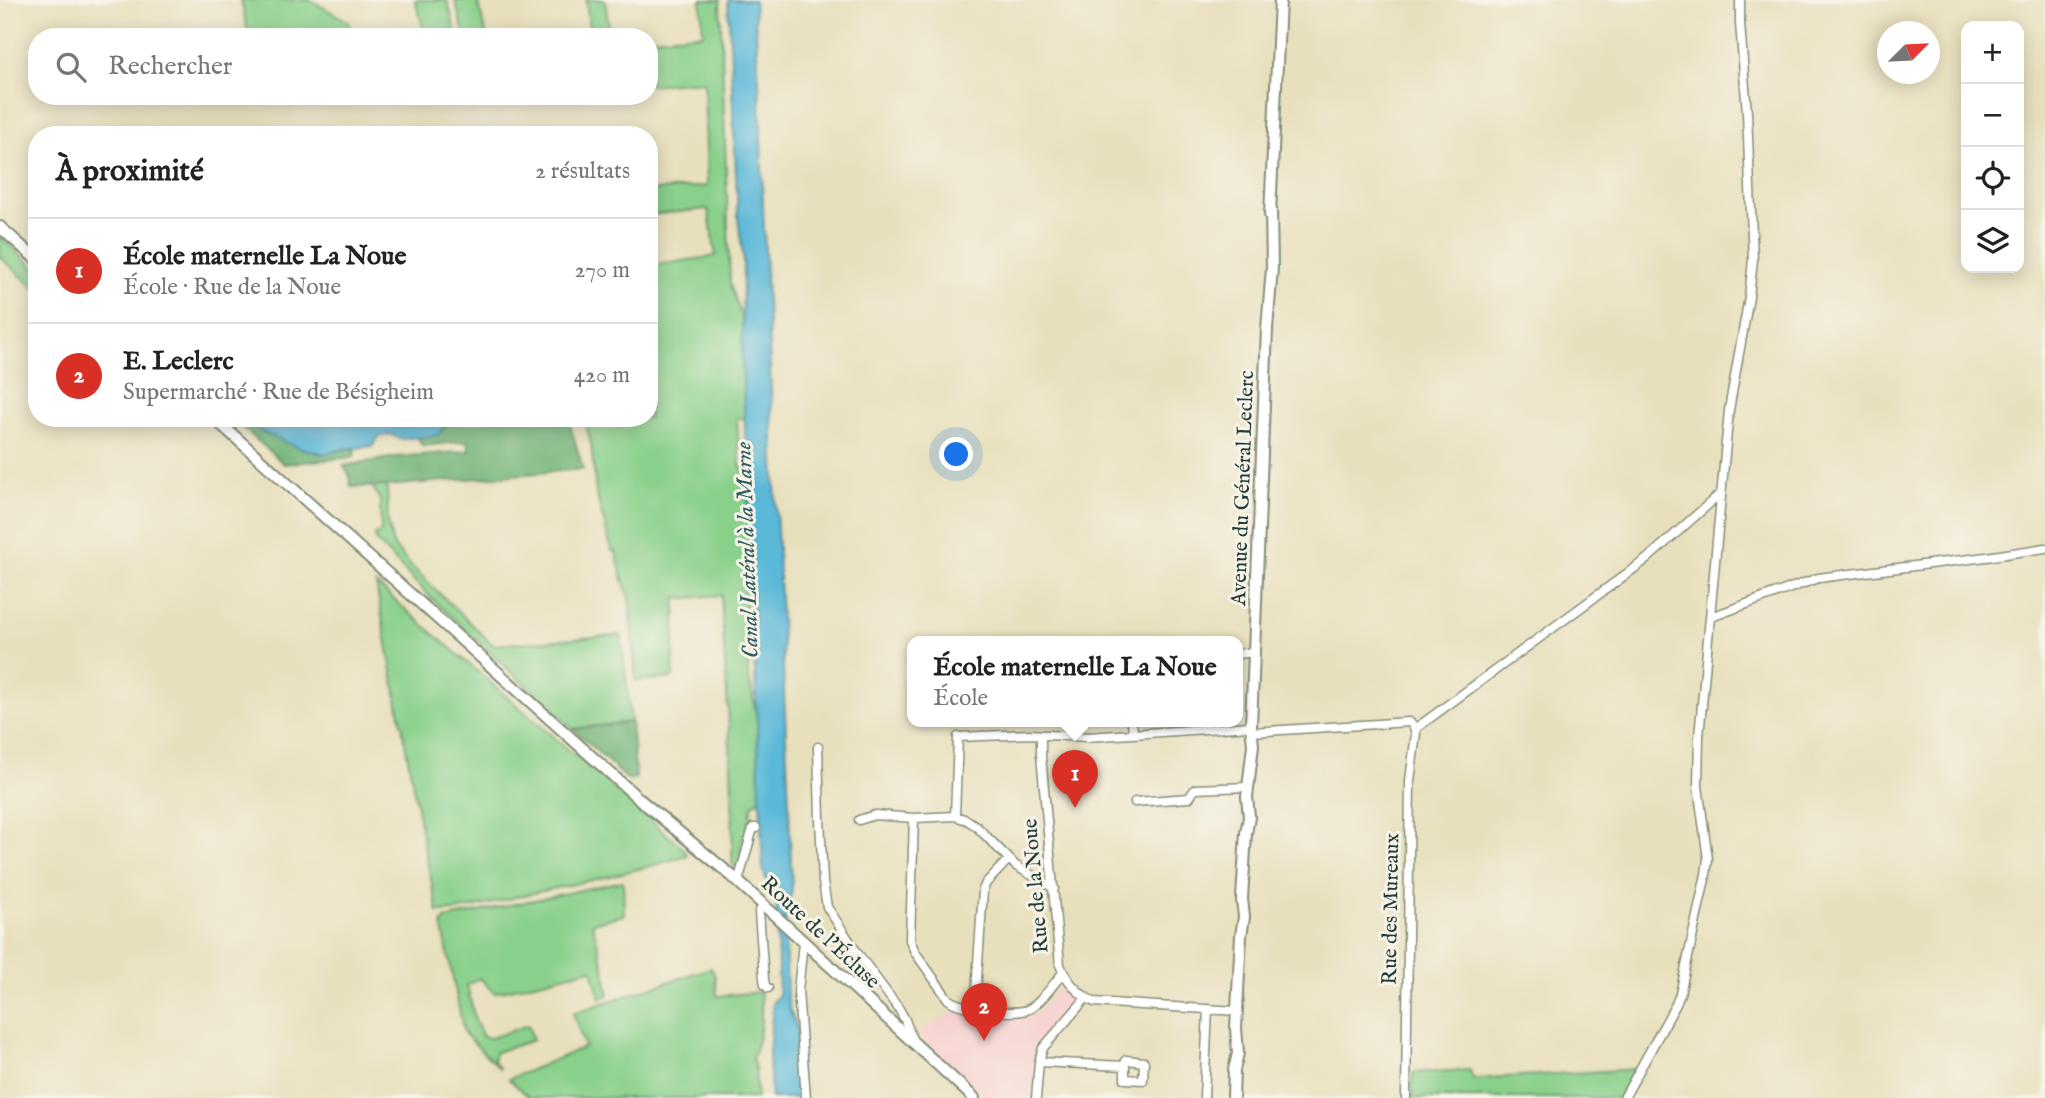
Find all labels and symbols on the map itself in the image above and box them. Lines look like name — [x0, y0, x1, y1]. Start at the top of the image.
north arrow — [1877, 21, 1940, 84]
street label: Avenue du Général Leclerc — [1226, 370, 1261, 607]
your location — [939, 437, 973, 471]
water label: Canal Latéral à la Marne — [729, 441, 766, 659]
pin: 1 — [1052, 750, 1098, 808]
street label: Rue de la Noue — [1017, 817, 1056, 954]
street label: Rue des Mureaux — [1377, 833, 1406, 985]
street label: Route de l'Écluse — [755, 870, 886, 996]
pin: 2 — [961, 983, 1007, 1041]

